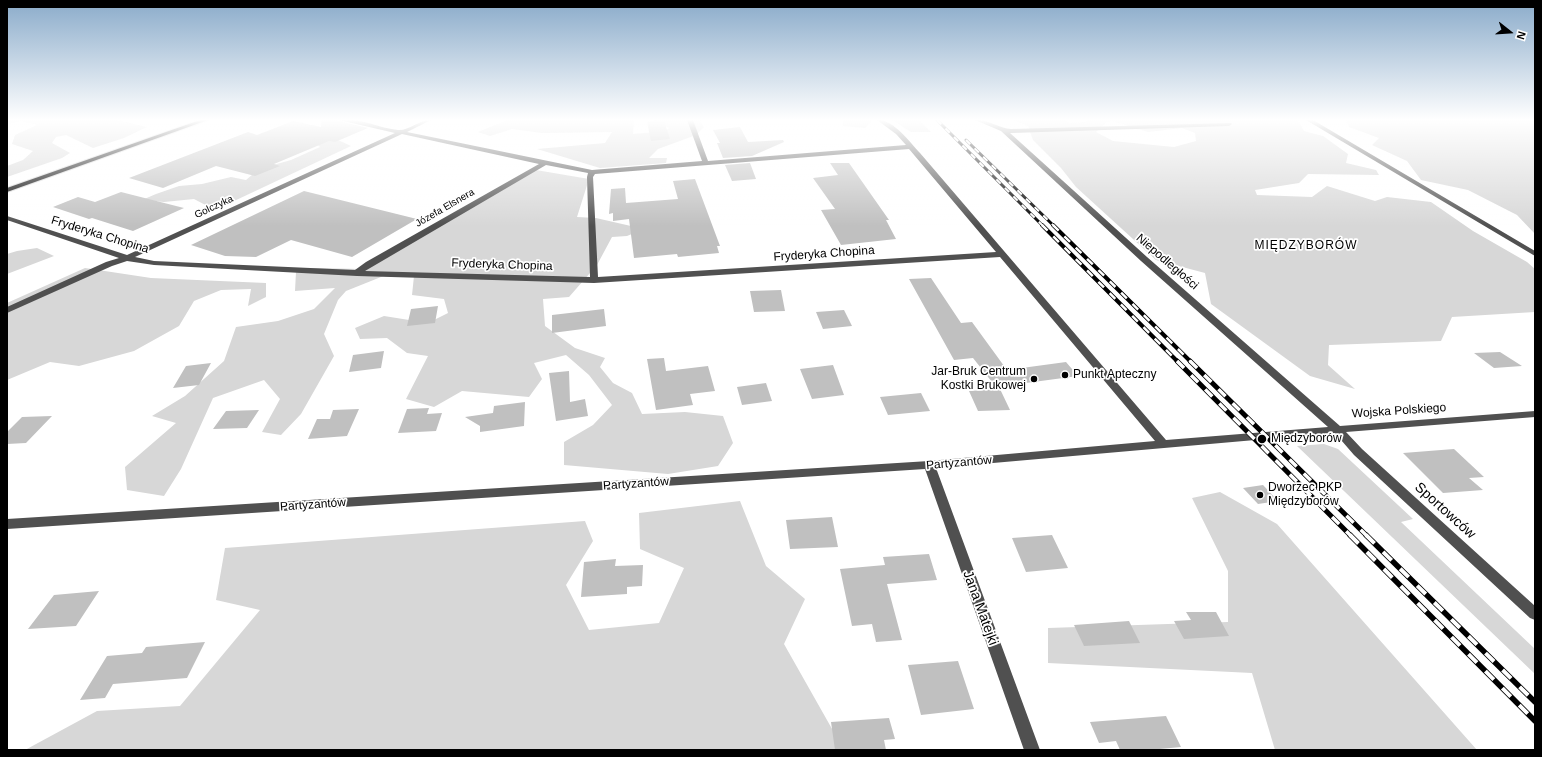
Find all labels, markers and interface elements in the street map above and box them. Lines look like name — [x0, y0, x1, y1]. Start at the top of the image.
north arrow — [1490, 12, 1530, 52]
text: N — [1515, 30, 1528, 41]
street label: Józefa Elsnera — [413, 186, 477, 230]
street label: Golczyka — [193, 193, 235, 221]
street label: Fryderyka Chopina — [49, 213, 151, 257]
street label: Niepodległości — [1133, 231, 1201, 293]
district label: MIĘDZYBORÓW — [1255, 239, 1357, 253]
street label: Fryderyka Chopina — [773, 243, 875, 265]
street label: Fryderyka Chopina — [451, 256, 553, 274]
place label: Jar-Bruk Centrum Kostki Brukowej — [931, 365, 1026, 393]
place label: Punkt Apteczny — [1073, 368, 1156, 382]
marker: Punkt Apteczny — [1060, 370, 1070, 380]
marker: Jar-Bruk Centrum Kostki Brukowej — [1029, 374, 1039, 384]
street label: Wojska Polskiego — [1351, 401, 1447, 421]
place label: Międzyborów — [1271, 432, 1342, 446]
marker: Międzyborów — [1256, 433, 1268, 445]
street label: Partyzantów — [925, 453, 993, 473]
street label: Partyzantów — [603, 475, 669, 493]
street label: Sportowców — [1411, 479, 1479, 543]
place label: Dworzec PKP Międzyborów — [1268, 481, 1342, 509]
marker: Dworzec PKP Międzyborów — [1255, 490, 1265, 500]
street label: Partyzantów — [280, 496, 346, 514]
street label: Jana Matejki — [959, 568, 1001, 648]

